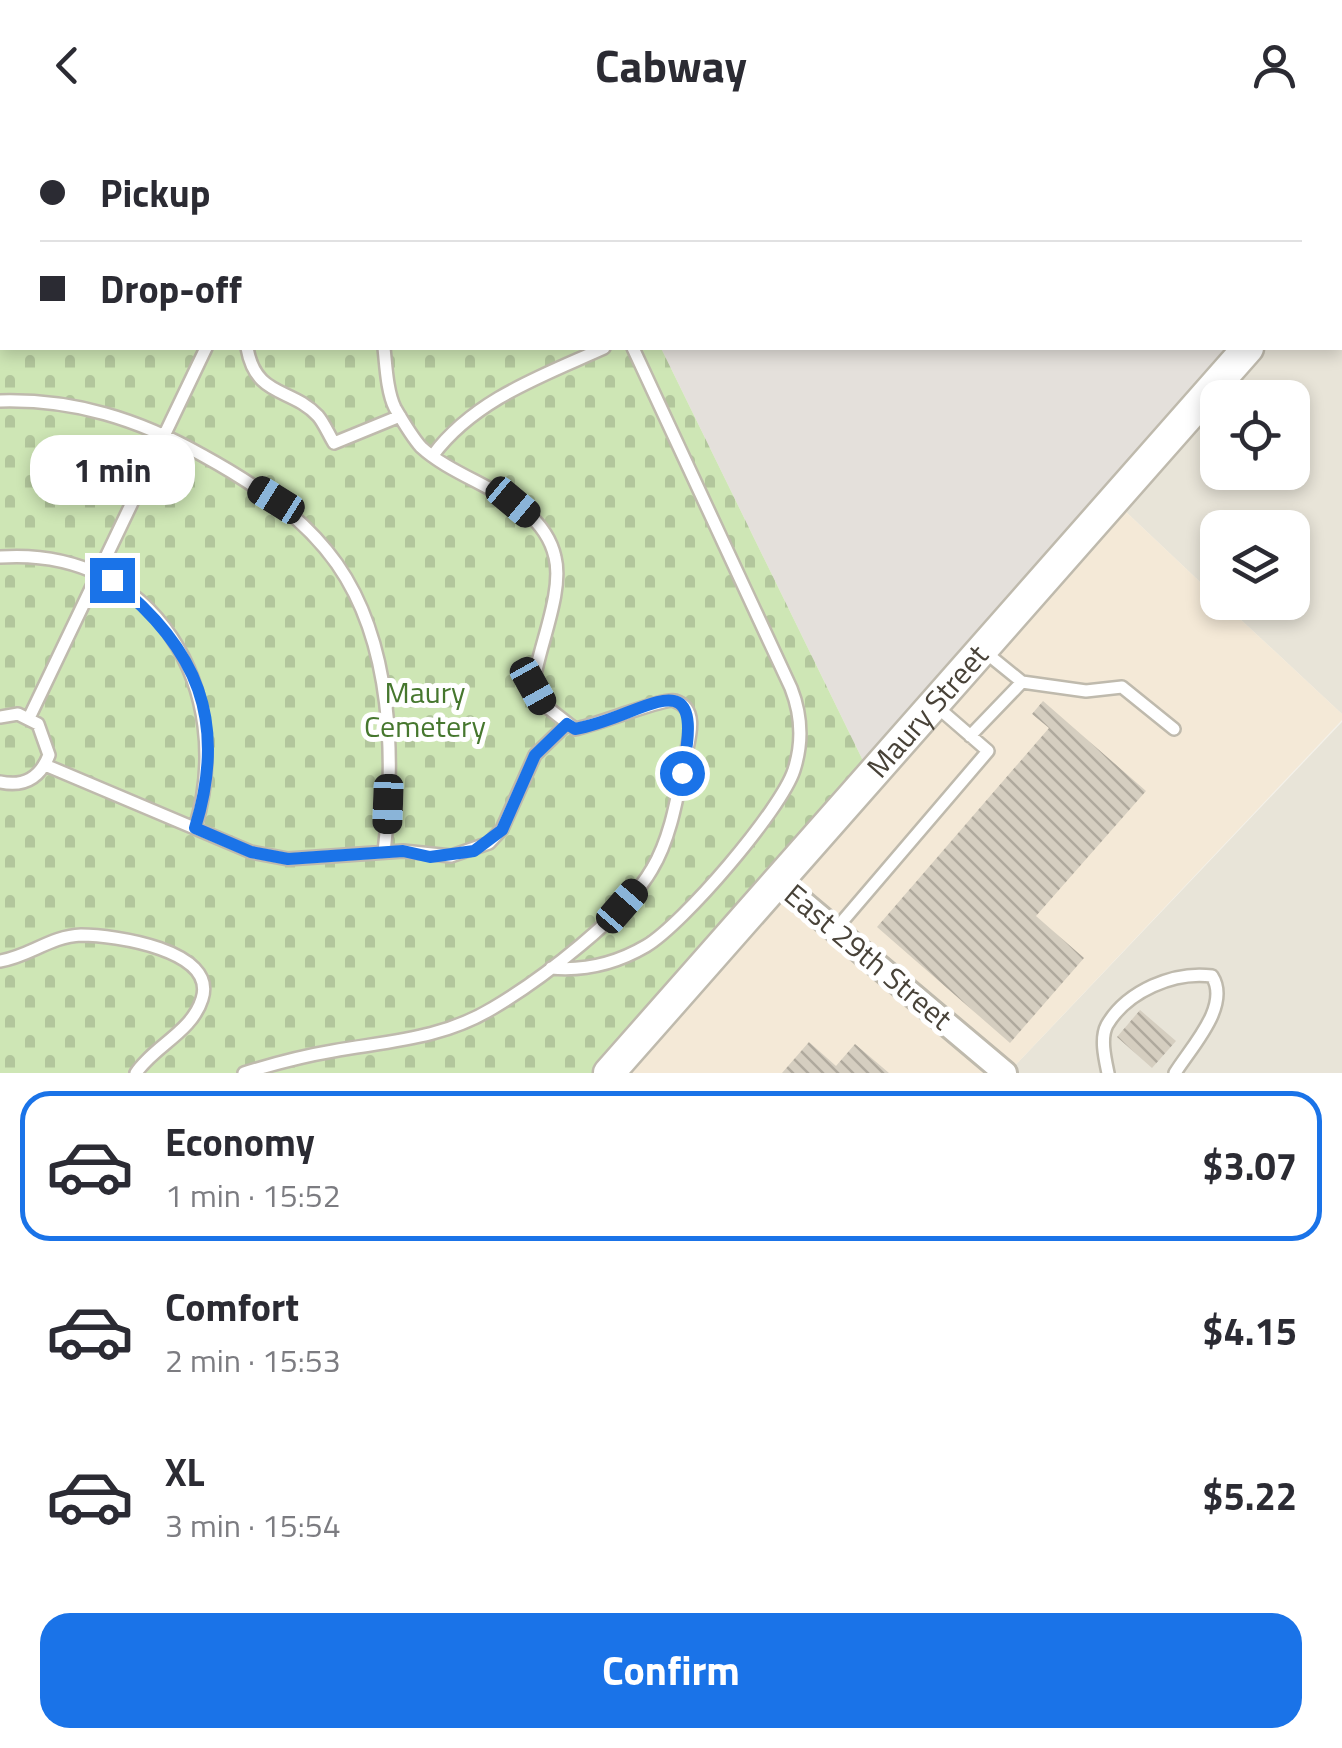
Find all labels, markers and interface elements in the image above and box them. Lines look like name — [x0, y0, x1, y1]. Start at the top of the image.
text: Cabway — [595, 31, 747, 99]
icon: back — [40, 38, 95, 93]
icon: person — [1247, 38, 1302, 93]
text: Pickup — [100, 164, 210, 222]
text: Drop-off — [100, 260, 242, 318]
map controls — [1200, 380, 1310, 620]
button: locate — [1200, 380, 1310, 490]
callout: 1 min — [29, 435, 194, 505]
text: 1 min — [74, 446, 151, 494]
car — [243, 471, 309, 529]
car — [480, 471, 546, 533]
button: layers — [1200, 510, 1310, 620]
route end — [90, 558, 135, 603]
street label: Maury Street — [855, 633, 999, 788]
car — [505, 652, 561, 720]
park label: Maury Cemetery — [364, 669, 486, 749]
route start — [660, 751, 705, 796]
car — [372, 773, 404, 835]
street label: East 29th Street — [775, 872, 963, 1041]
car — [591, 874, 653, 938]
text: Economy — [165, 1113, 315, 1171]
icon: car — [45, 1121, 135, 1211]
text: $3.07 — [1202, 1137, 1297, 1195]
text: 1 min · 15:52 — [165, 1171, 341, 1219]
text: Comfort — [165, 1278, 299, 1336]
icon: car — [45, 1286, 135, 1376]
text: $4.15 — [1202, 1302, 1297, 1360]
text: 2 min · 15:53 — [165, 1336, 341, 1384]
text: XL — [165, 1443, 205, 1501]
icon: car — [45, 1451, 135, 1541]
text: $5.22 — [1202, 1467, 1297, 1525]
text: 3 min · 15:54 — [165, 1501, 341, 1549]
button: Confirm — [40, 1613, 1302, 1728]

